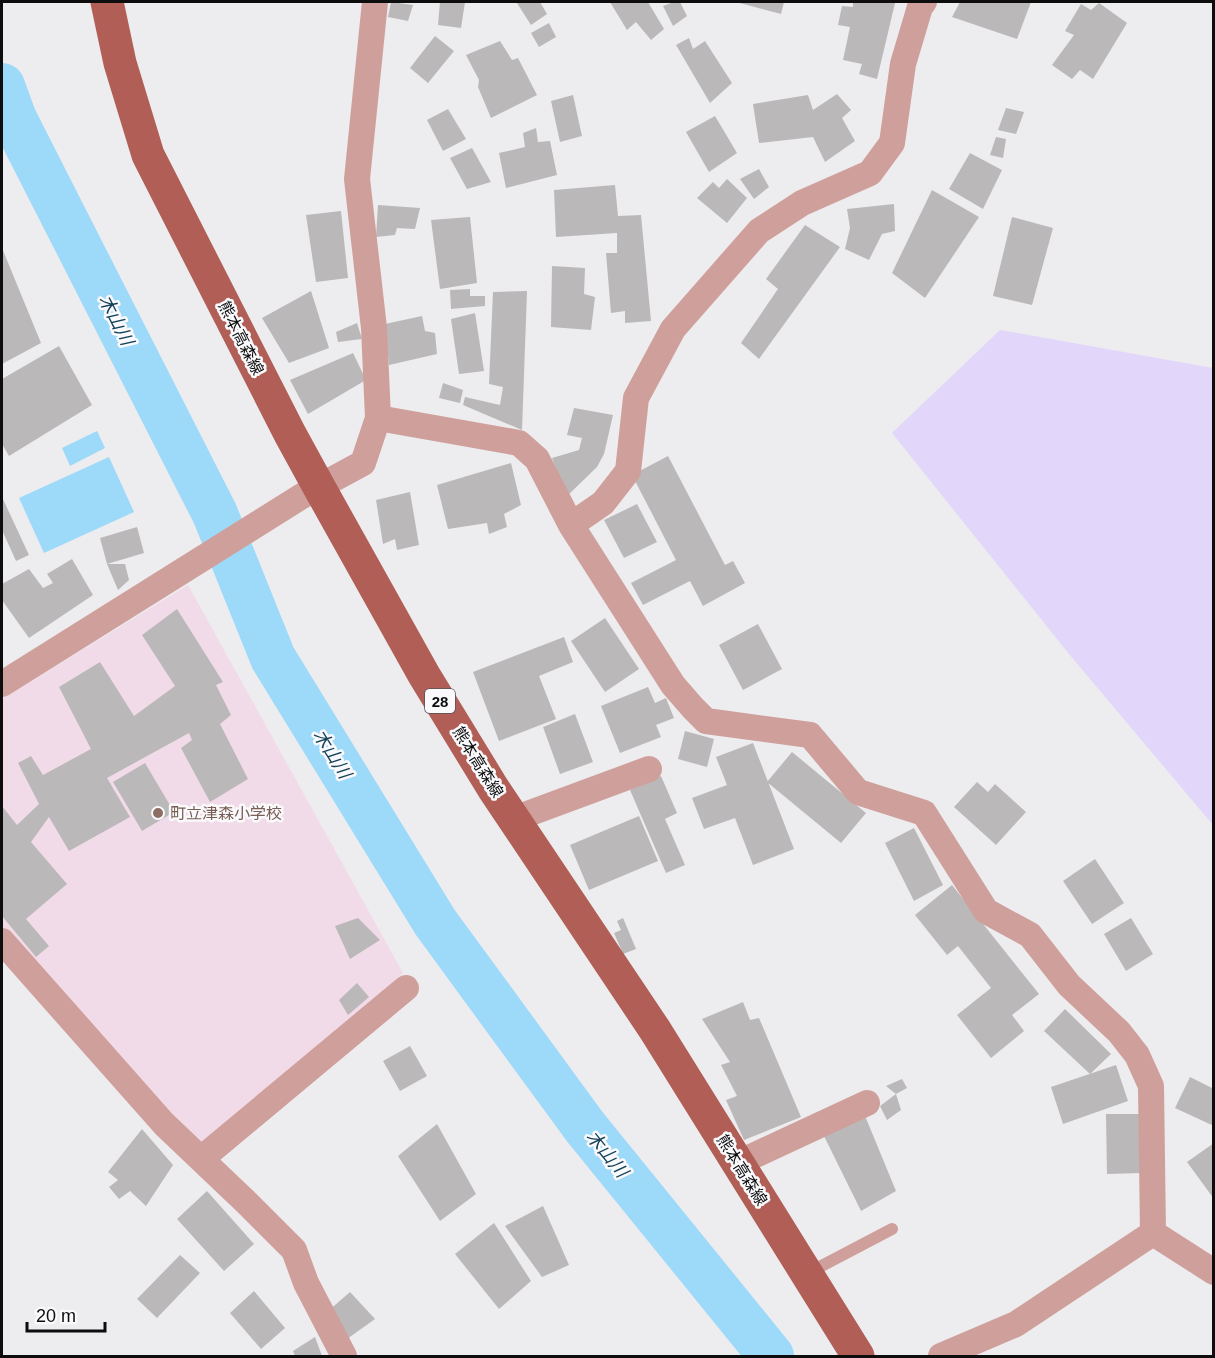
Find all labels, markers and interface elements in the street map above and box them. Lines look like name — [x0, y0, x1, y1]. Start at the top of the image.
water label: 木山川 — [95, 291, 138, 350]
street label: 熊本高森線 — [215, 298, 267, 378]
road number: 28 — [425, 689, 455, 713]
street label: 熊本高森線 — [450, 724, 506, 800]
water label: 木山川 — [309, 726, 356, 784]
place label: 町立津森小学校 — [170, 805, 282, 822]
marker: 町立津森小学校 — [151, 806, 165, 820]
water label: 木山川 — [582, 1127, 633, 1183]
street label: 熊本高森線 — [714, 1132, 770, 1208]
scale bar — [27, 1295, 105, 1333]
text: 20 m — [36, 1306, 76, 1326]

